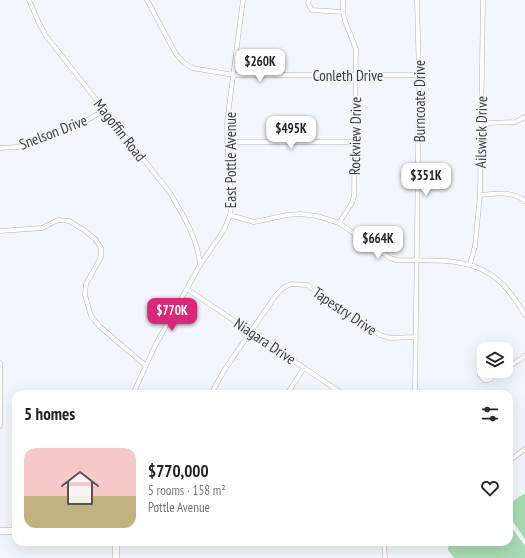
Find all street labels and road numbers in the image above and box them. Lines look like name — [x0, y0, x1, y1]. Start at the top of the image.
street label: Burncoate Drive — [410, 60, 429, 142]
street label: Conleth Drive — [313, 66, 383, 85]
street label: Magoffin Road — [90, 95, 150, 165]
street label: Ailswick Drive — [471, 96, 491, 168]
street label: Rockview Drive — [345, 97, 365, 175]
street label: Snelson Drive — [16, 110, 90, 154]
street label: East Pottle Avenue — [221, 112, 240, 208]
street label: Tapestry Drive — [309, 283, 381, 339]
street label: Niagara Drive — [231, 313, 299, 369]

